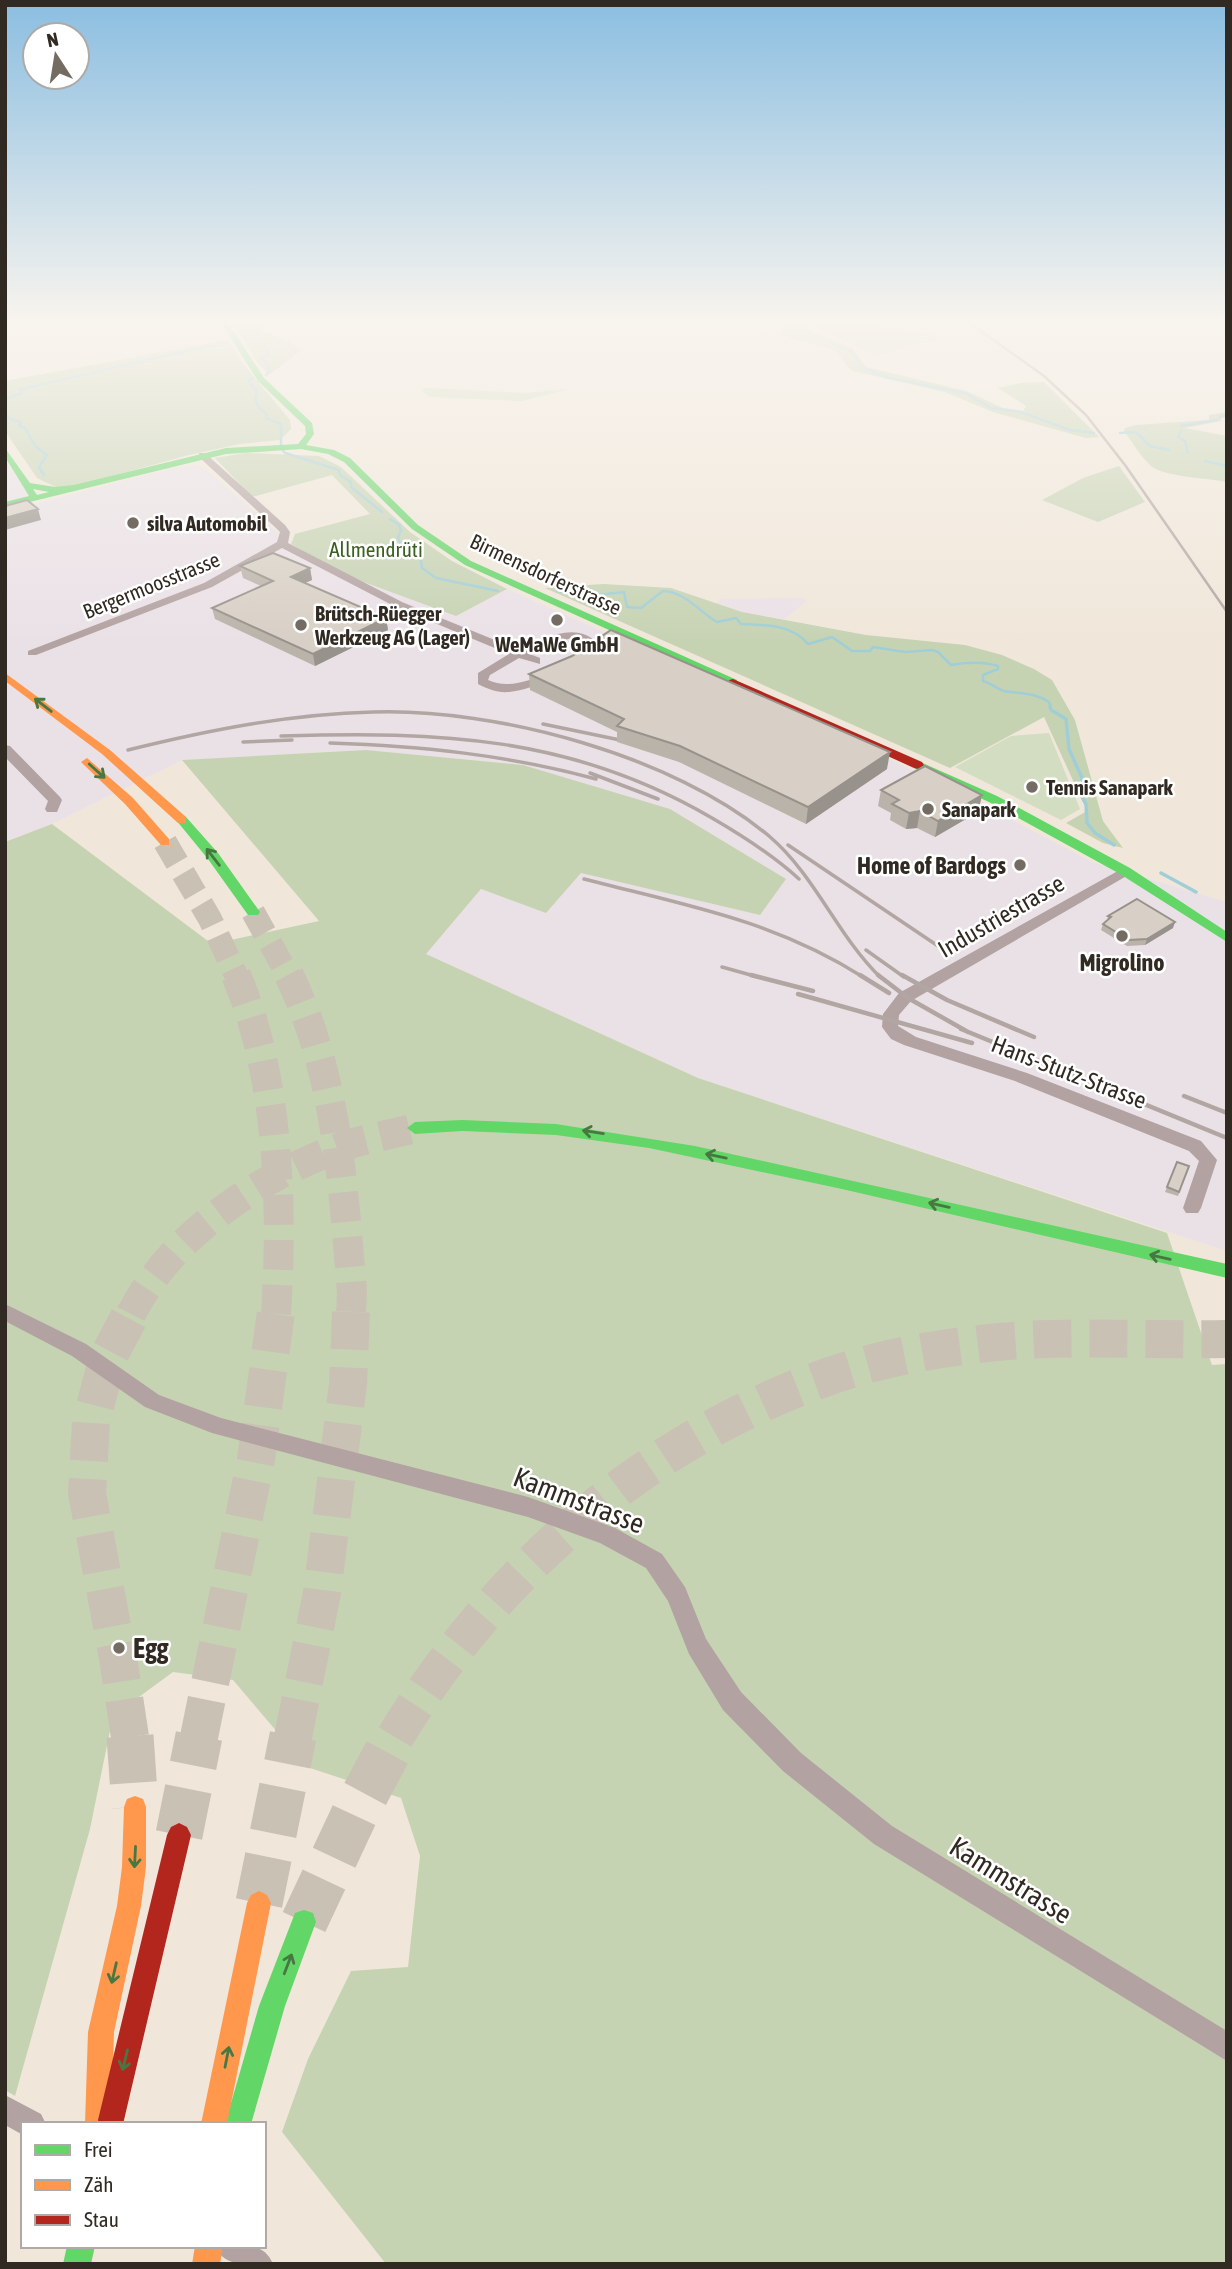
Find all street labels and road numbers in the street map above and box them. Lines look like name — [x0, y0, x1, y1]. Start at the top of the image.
street label: Birmensdorferstrasse — [467, 528, 625, 620]
street label: Bergermoosstrasse — [79, 547, 223, 623]
street label: Industriestrasse — [933, 869, 1069, 963]
street label: Hans-Stutz-Strasse — [988, 1030, 1150, 1114]
street label: Kammstrasse — [509, 1460, 649, 1540]
street label: Kammstrasse — [944, 1830, 1078, 1930]

